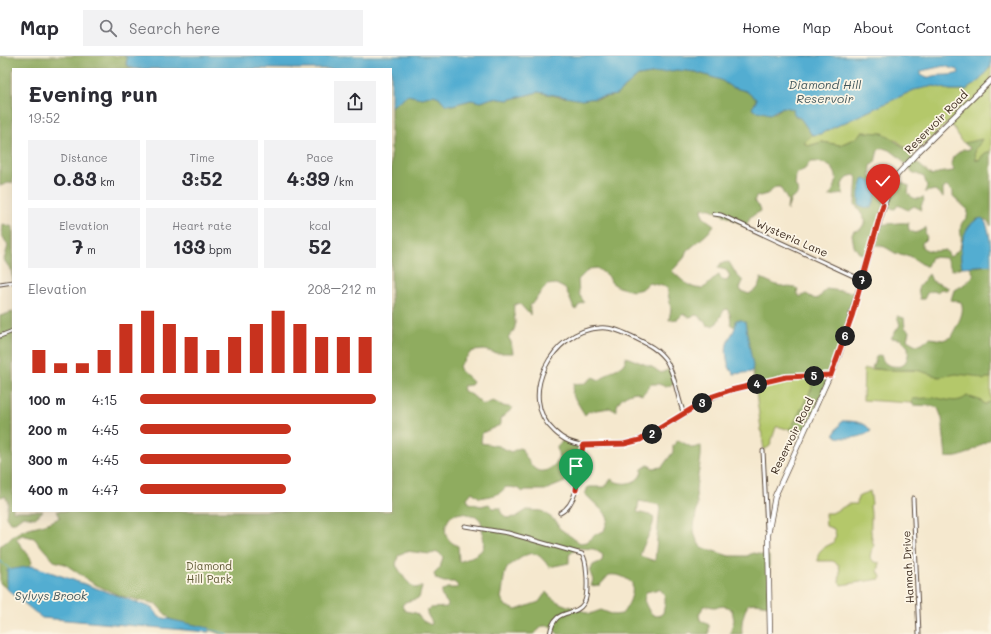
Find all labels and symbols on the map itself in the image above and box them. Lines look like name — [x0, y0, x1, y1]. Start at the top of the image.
water label: Diamond Hill Reservoir — [789, 76, 861, 106]
street label: Reservoir Road — [901, 87, 971, 157]
pin — [866, 164, 900, 205]
street label: Wysteria Lane — [754, 215, 831, 260]
pin: 7 — [852, 270, 872, 290]
pin: 6 — [835, 326, 855, 346]
pin: 5 — [804, 366, 824, 386]
pin: 4 — [747, 374, 767, 394]
pin: 3 — [692, 393, 712, 413]
street label: Reservoir Road — [766, 395, 817, 477]
pin: 2 — [642, 424, 662, 444]
pin — [559, 449, 593, 490]
street label: Hannah Drive — [898, 530, 917, 604]
park label: Diamond Hill Park — [186, 558, 232, 586]
water label: Sylvys Brook — [15, 587, 88, 603]

